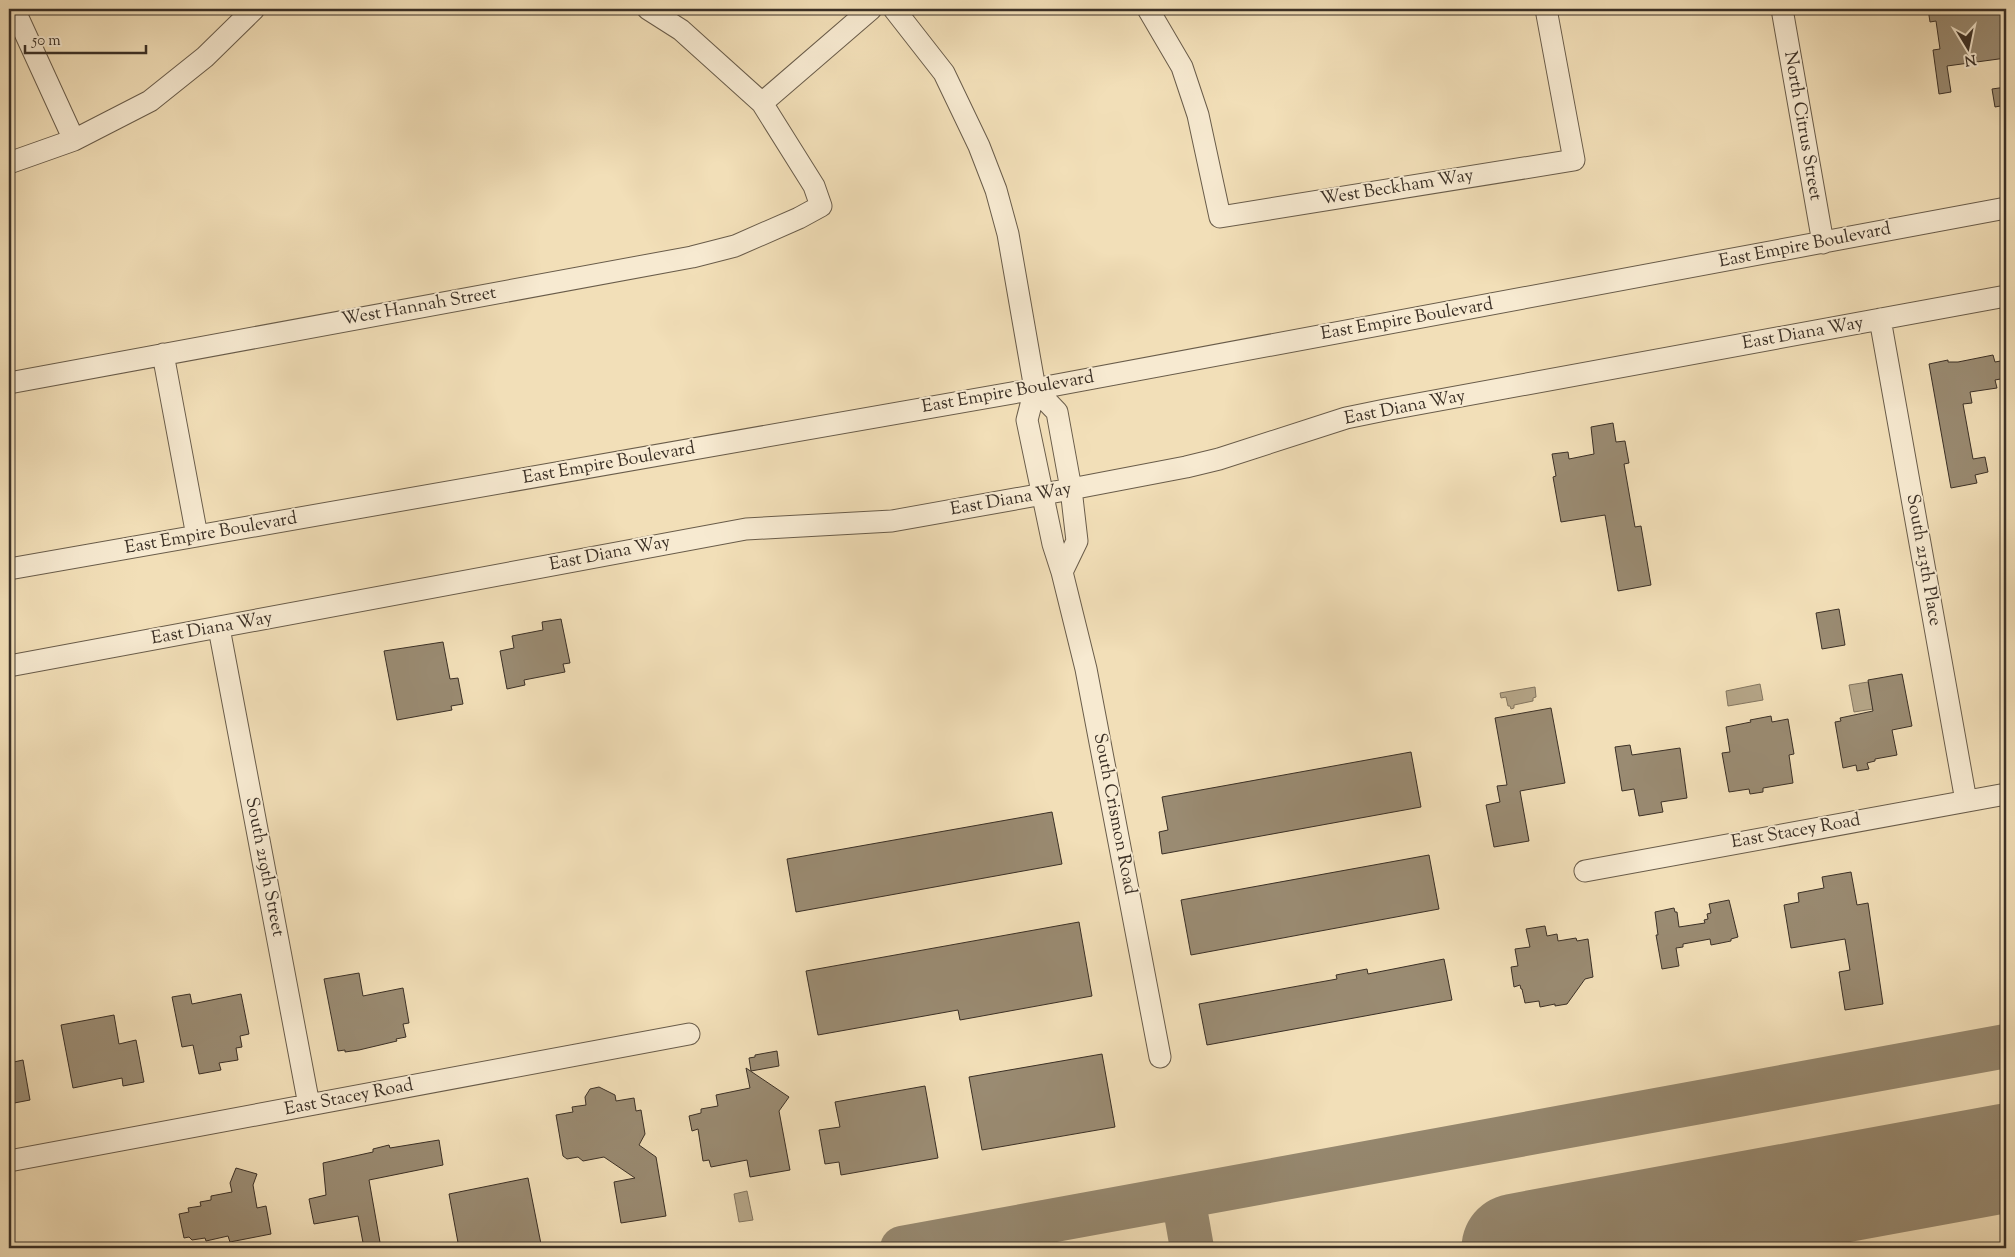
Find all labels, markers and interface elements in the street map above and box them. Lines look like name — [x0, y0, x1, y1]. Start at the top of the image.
scale bar — [25, 22, 146, 54]
north arrow — [1942, 22, 1992, 72]
text: 50 m — [31, 31, 61, 52]
text: N — [1963, 48, 1977, 70]
street label: North Citrus Street — [1776, 49, 1828, 203]
street label: West Beckham Way — [1319, 163, 1476, 213]
street label: East Empire Boulevard — [1717, 217, 1893, 275]
street label: West Hannah Street — [340, 281, 498, 333]
street label: East Empire Boulevard — [1319, 292, 1495, 348]
street label: East Diana Way — [1740, 311, 1866, 357]
street label: East Empire Boulevard — [920, 365, 1096, 421]
street label: East Diana Way — [1342, 384, 1468, 432]
street label: East Empire Boulevard — [521, 436, 697, 492]
street label: East Diana Way — [948, 477, 1074, 523]
street label: South 213th Place — [1899, 492, 1947, 628]
street label: East Empire Boulevard — [123, 506, 299, 562]
street label: East Diana Way — [547, 530, 673, 578]
street label: East Diana Way — [149, 606, 275, 652]
street label: South Crismon Road — [1086, 731, 1142, 897]
street label: South 219th Street — [238, 795, 290, 939]
street label: East Stacey Road — [1729, 808, 1863, 856]
street label: East Stacey Road — [282, 1073, 416, 1123]

